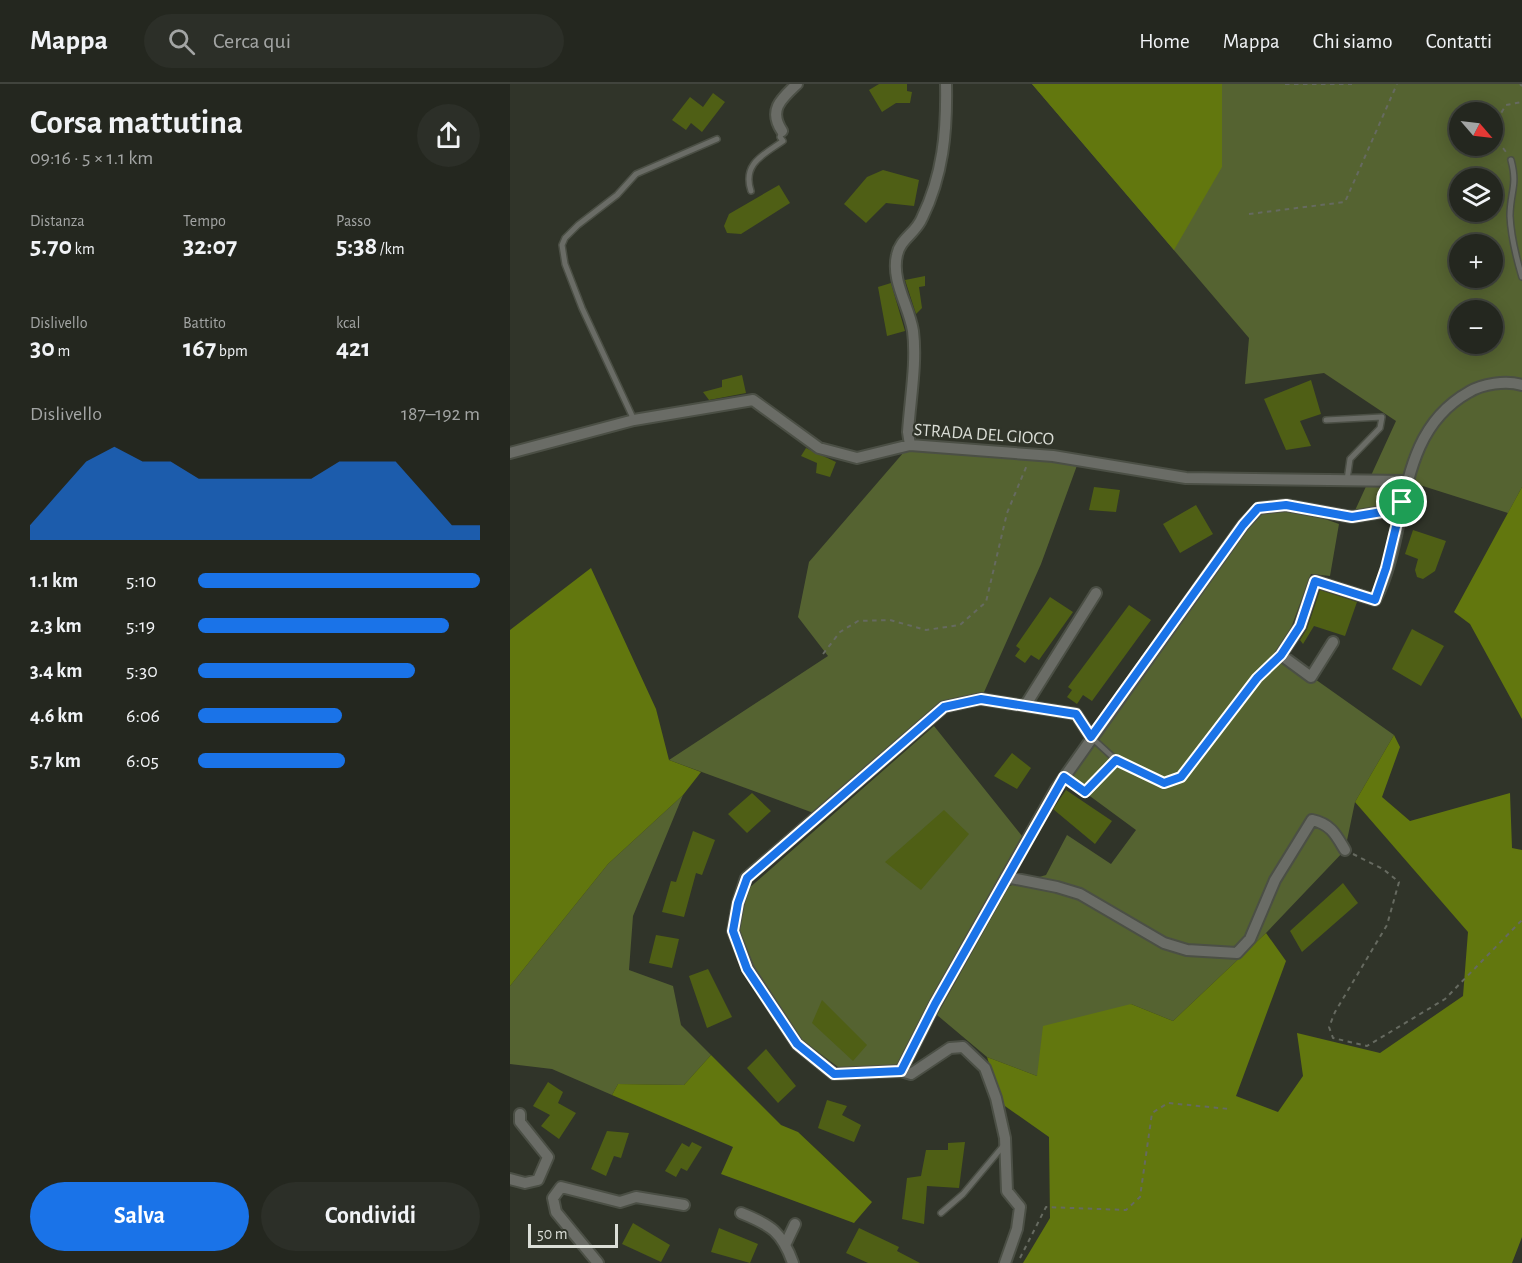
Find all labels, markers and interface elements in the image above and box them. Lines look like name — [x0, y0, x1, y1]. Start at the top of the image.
search box — [144, 14, 564, 68]
icon: search — [165, 25, 198, 58]
text: Mappa — [30, 27, 108, 55]
text: Cerca qui — [213, 30, 291, 52]
text: Home — [1139, 31, 1190, 52]
text: Mappa — [1223, 31, 1280, 52]
text: Chi siamo — [1313, 31, 1393, 52]
text: Contatti — [1426, 31, 1492, 52]
north arrow — [1449, 102, 1503, 156]
map controls — [1449, 102, 1503, 354]
button: share — [417, 104, 480, 167]
text: Corsa mattutina — [30, 107, 243, 140]
text: 09:16 · 5 × 1.1 km — [30, 148, 153, 168]
button: layers — [1449, 168, 1503, 222]
text: Distanza — [30, 213, 85, 229]
text: Tempo — [183, 213, 226, 229]
text: Passo — [336, 213, 371, 229]
text: 5.70 — [30, 233, 72, 259]
text: 32:07 — [183, 233, 237, 259]
text: 5:38 — [336, 233, 377, 259]
button: + — [1449, 234, 1503, 288]
text: km — [72, 241, 95, 257]
text: /km — [377, 241, 405, 257]
button: − — [1449, 300, 1503, 354]
text: Dislivello — [30, 315, 88, 331]
text: Battito — [183, 315, 226, 331]
text: kcal — [336, 315, 360, 331]
text: 30 — [30, 335, 55, 361]
text: 167 — [183, 335, 216, 361]
text: 421 — [336, 335, 371, 361]
text: m — [55, 343, 70, 359]
text: bpm — [216, 343, 248, 359]
text: Dislivello — [30, 404, 102, 424]
text: 187–192 m — [401, 404, 480, 424]
street label: STRADA DEL GIOCO — [913, 421, 1055, 449]
pin — [1376, 476, 1427, 527]
icon: arrive — [1385, 485, 1418, 518]
text: 1.1 km — [30, 571, 78, 591]
text: 5:10 — [126, 571, 156, 591]
text: 2.3 km — [30, 616, 82, 636]
text: 5:19 — [126, 616, 155, 636]
text: 3.4 km — [30, 661, 82, 681]
text: 5:30 — [126, 661, 158, 681]
text: 4.6 km — [30, 706, 83, 726]
text: 6:06 — [126, 706, 160, 726]
text: 5.7 km — [30, 751, 81, 771]
text: 6:05 — [126, 751, 159, 771]
button: Salva — [30, 1182, 249, 1251]
button: Condividi — [261, 1182, 480, 1251]
scale bar — [528, 1221, 618, 1248]
text: 50 m — [537, 1226, 568, 1242]

